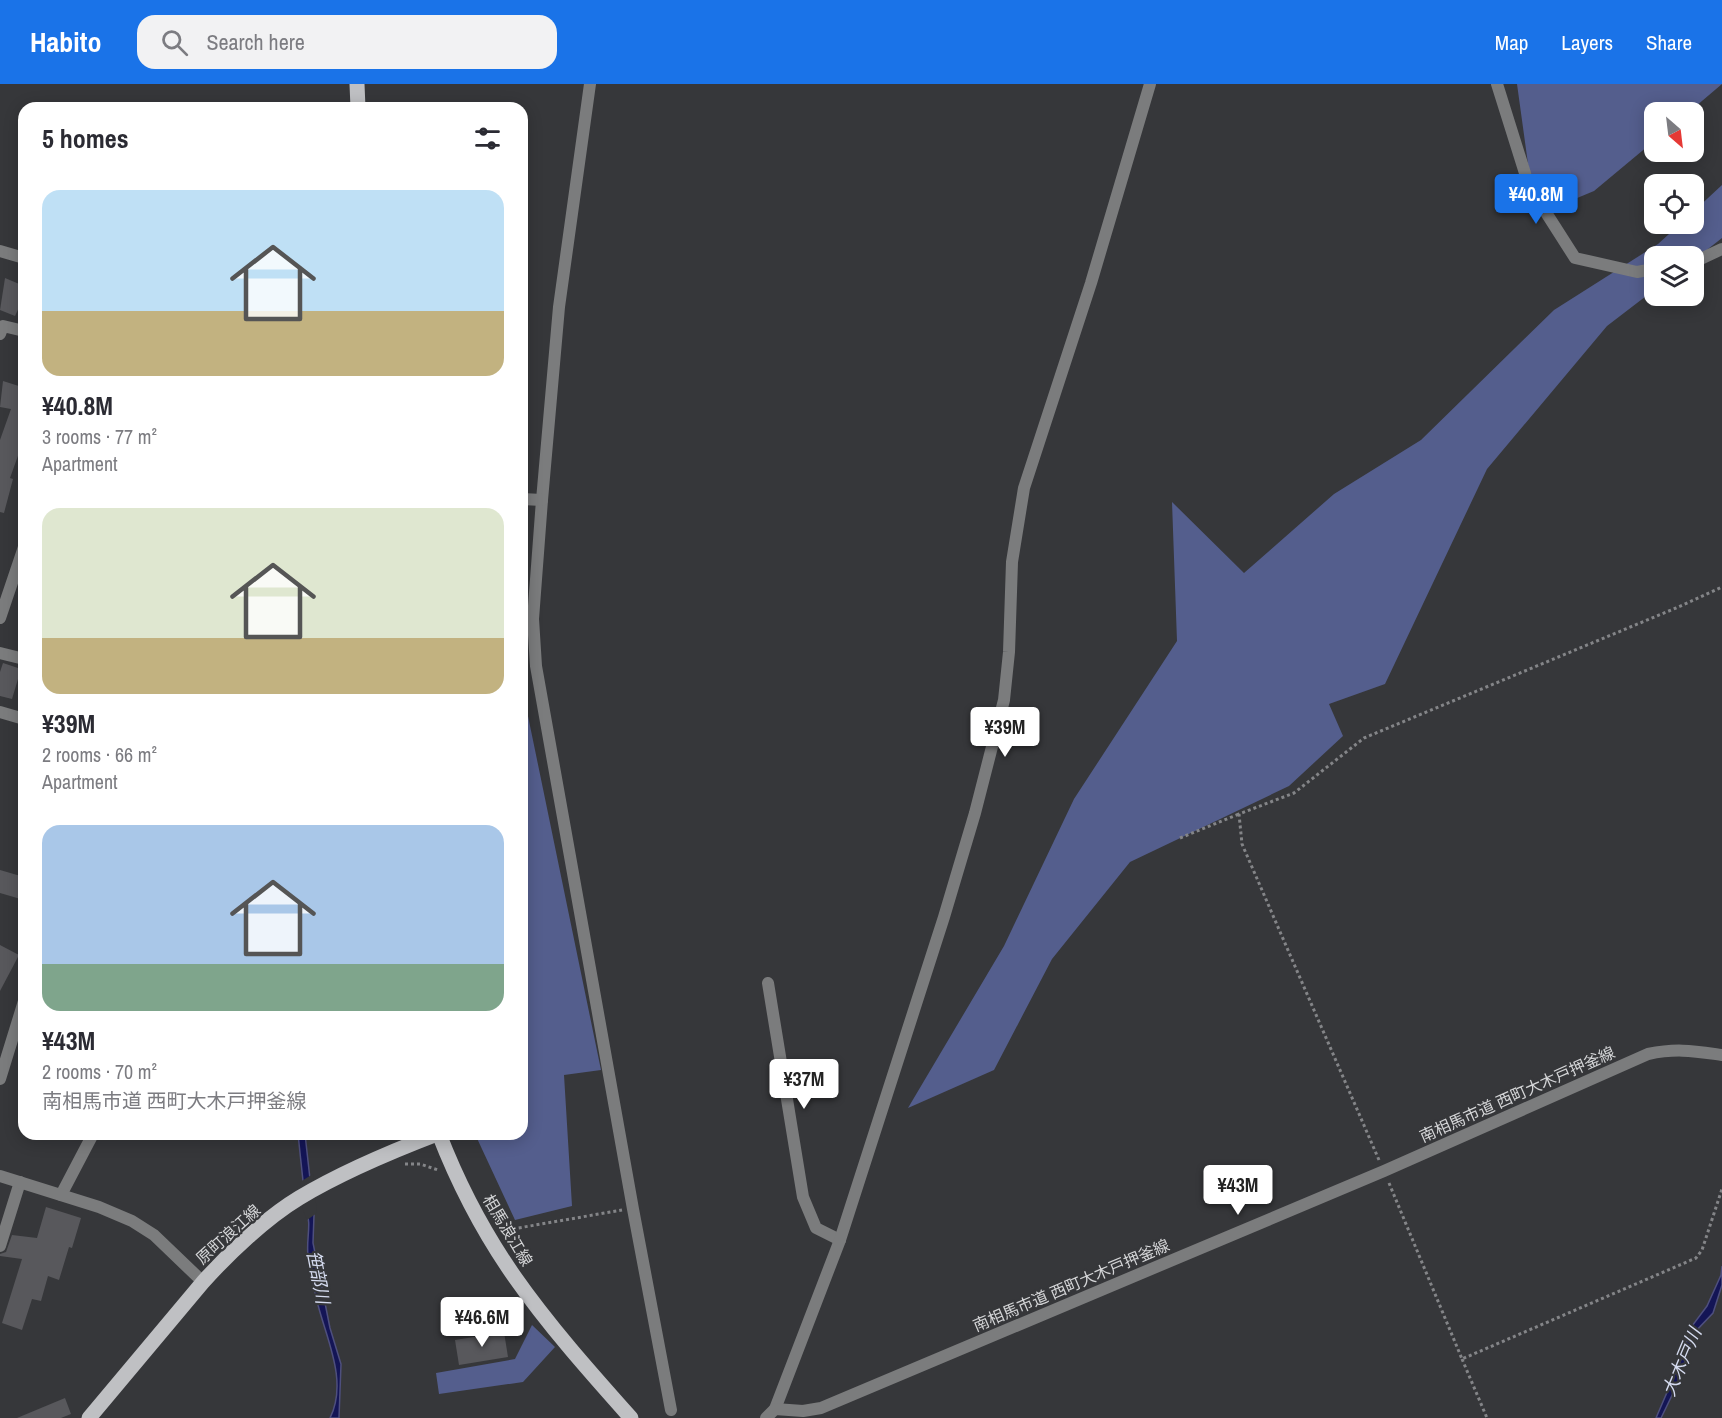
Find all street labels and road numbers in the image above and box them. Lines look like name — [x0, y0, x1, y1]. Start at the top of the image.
street label: 南相馬市道 西町大木戸押釜線 — [1416, 1041, 1618, 1147]
street label: 相馬浪江線 — [478, 1190, 538, 1270]
street label: 原町浪江線 — [191, 1199, 265, 1269]
street label: 南相馬市道 西町大木戸押釜線 — [969, 1234, 1173, 1336]

